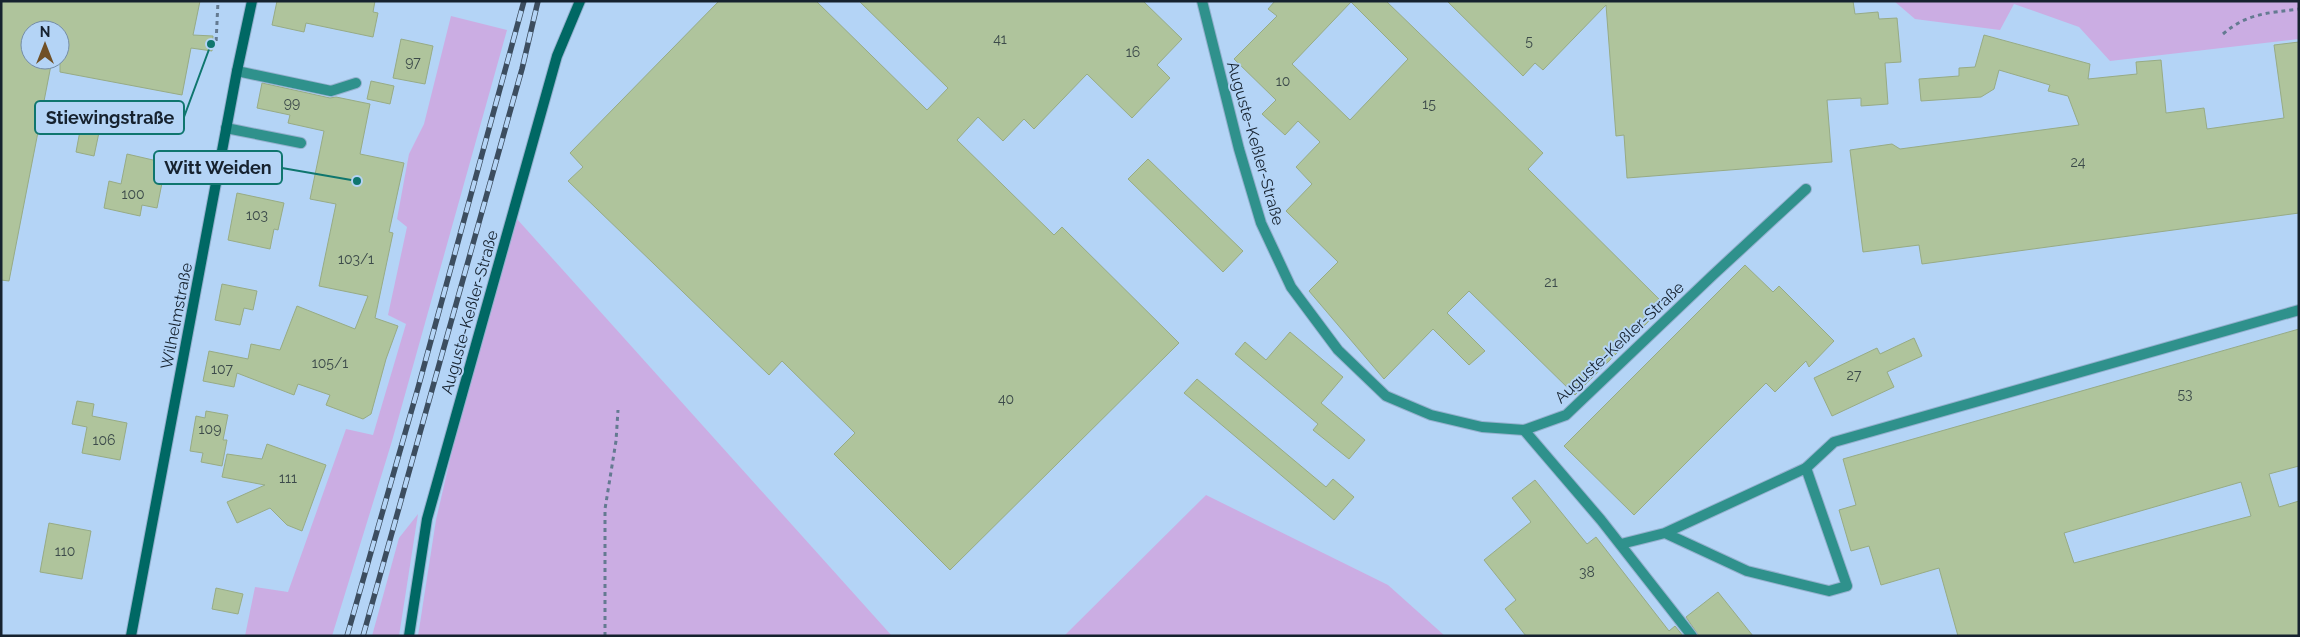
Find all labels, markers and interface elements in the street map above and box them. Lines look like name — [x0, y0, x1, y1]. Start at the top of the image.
north arrow — [20, 20, 70, 70]
text: N — [40, 24, 50, 40]
house number: 41 — [993, 31, 1007, 47]
house number: 5 — [1525, 33, 1533, 49]
house number: 16 — [1126, 44, 1140, 60]
house number: 97 — [405, 54, 421, 70]
street label: Auguste-Keßler-Straße — [1223, 59, 1288, 227]
house number: 10 — [1276, 73, 1290, 89]
house number: 99 — [284, 95, 300, 111]
house number: 15 — [1422, 96, 1436, 112]
callout: Stiewingstraße — [35, 101, 184, 134]
text: Stiewingstraße — [46, 107, 175, 128]
callout: Witt Weiden — [154, 151, 282, 184]
house number: 24 — [2071, 154, 2086, 170]
text: Witt Weiden — [164, 157, 272, 178]
house number: 100 — [121, 186, 145, 202]
house number: 103 — [246, 207, 268, 223]
street label: Auguste-Keßler-Straße — [437, 228, 502, 396]
house number: 103/1 — [338, 251, 374, 267]
street label: Wilhelmstraße — [157, 261, 196, 371]
house number: 21 — [1544, 274, 1558, 290]
street label: Auguste-Keßler-Straße — [1551, 278, 1688, 407]
house number: 105/1 — [312, 355, 348, 371]
house number: 107 — [211, 361, 233, 377]
house number: 27 — [1847, 367, 1862, 383]
house number: 53 — [2177, 386, 2193, 402]
house number: 40 — [998, 391, 1014, 407]
house number: 109 — [199, 421, 221, 437]
house number: 106 — [92, 432, 116, 448]
house number: 111 — [279, 470, 297, 486]
house number: 110 — [55, 543, 75, 559]
house number: 38 — [1579, 564, 1595, 580]

